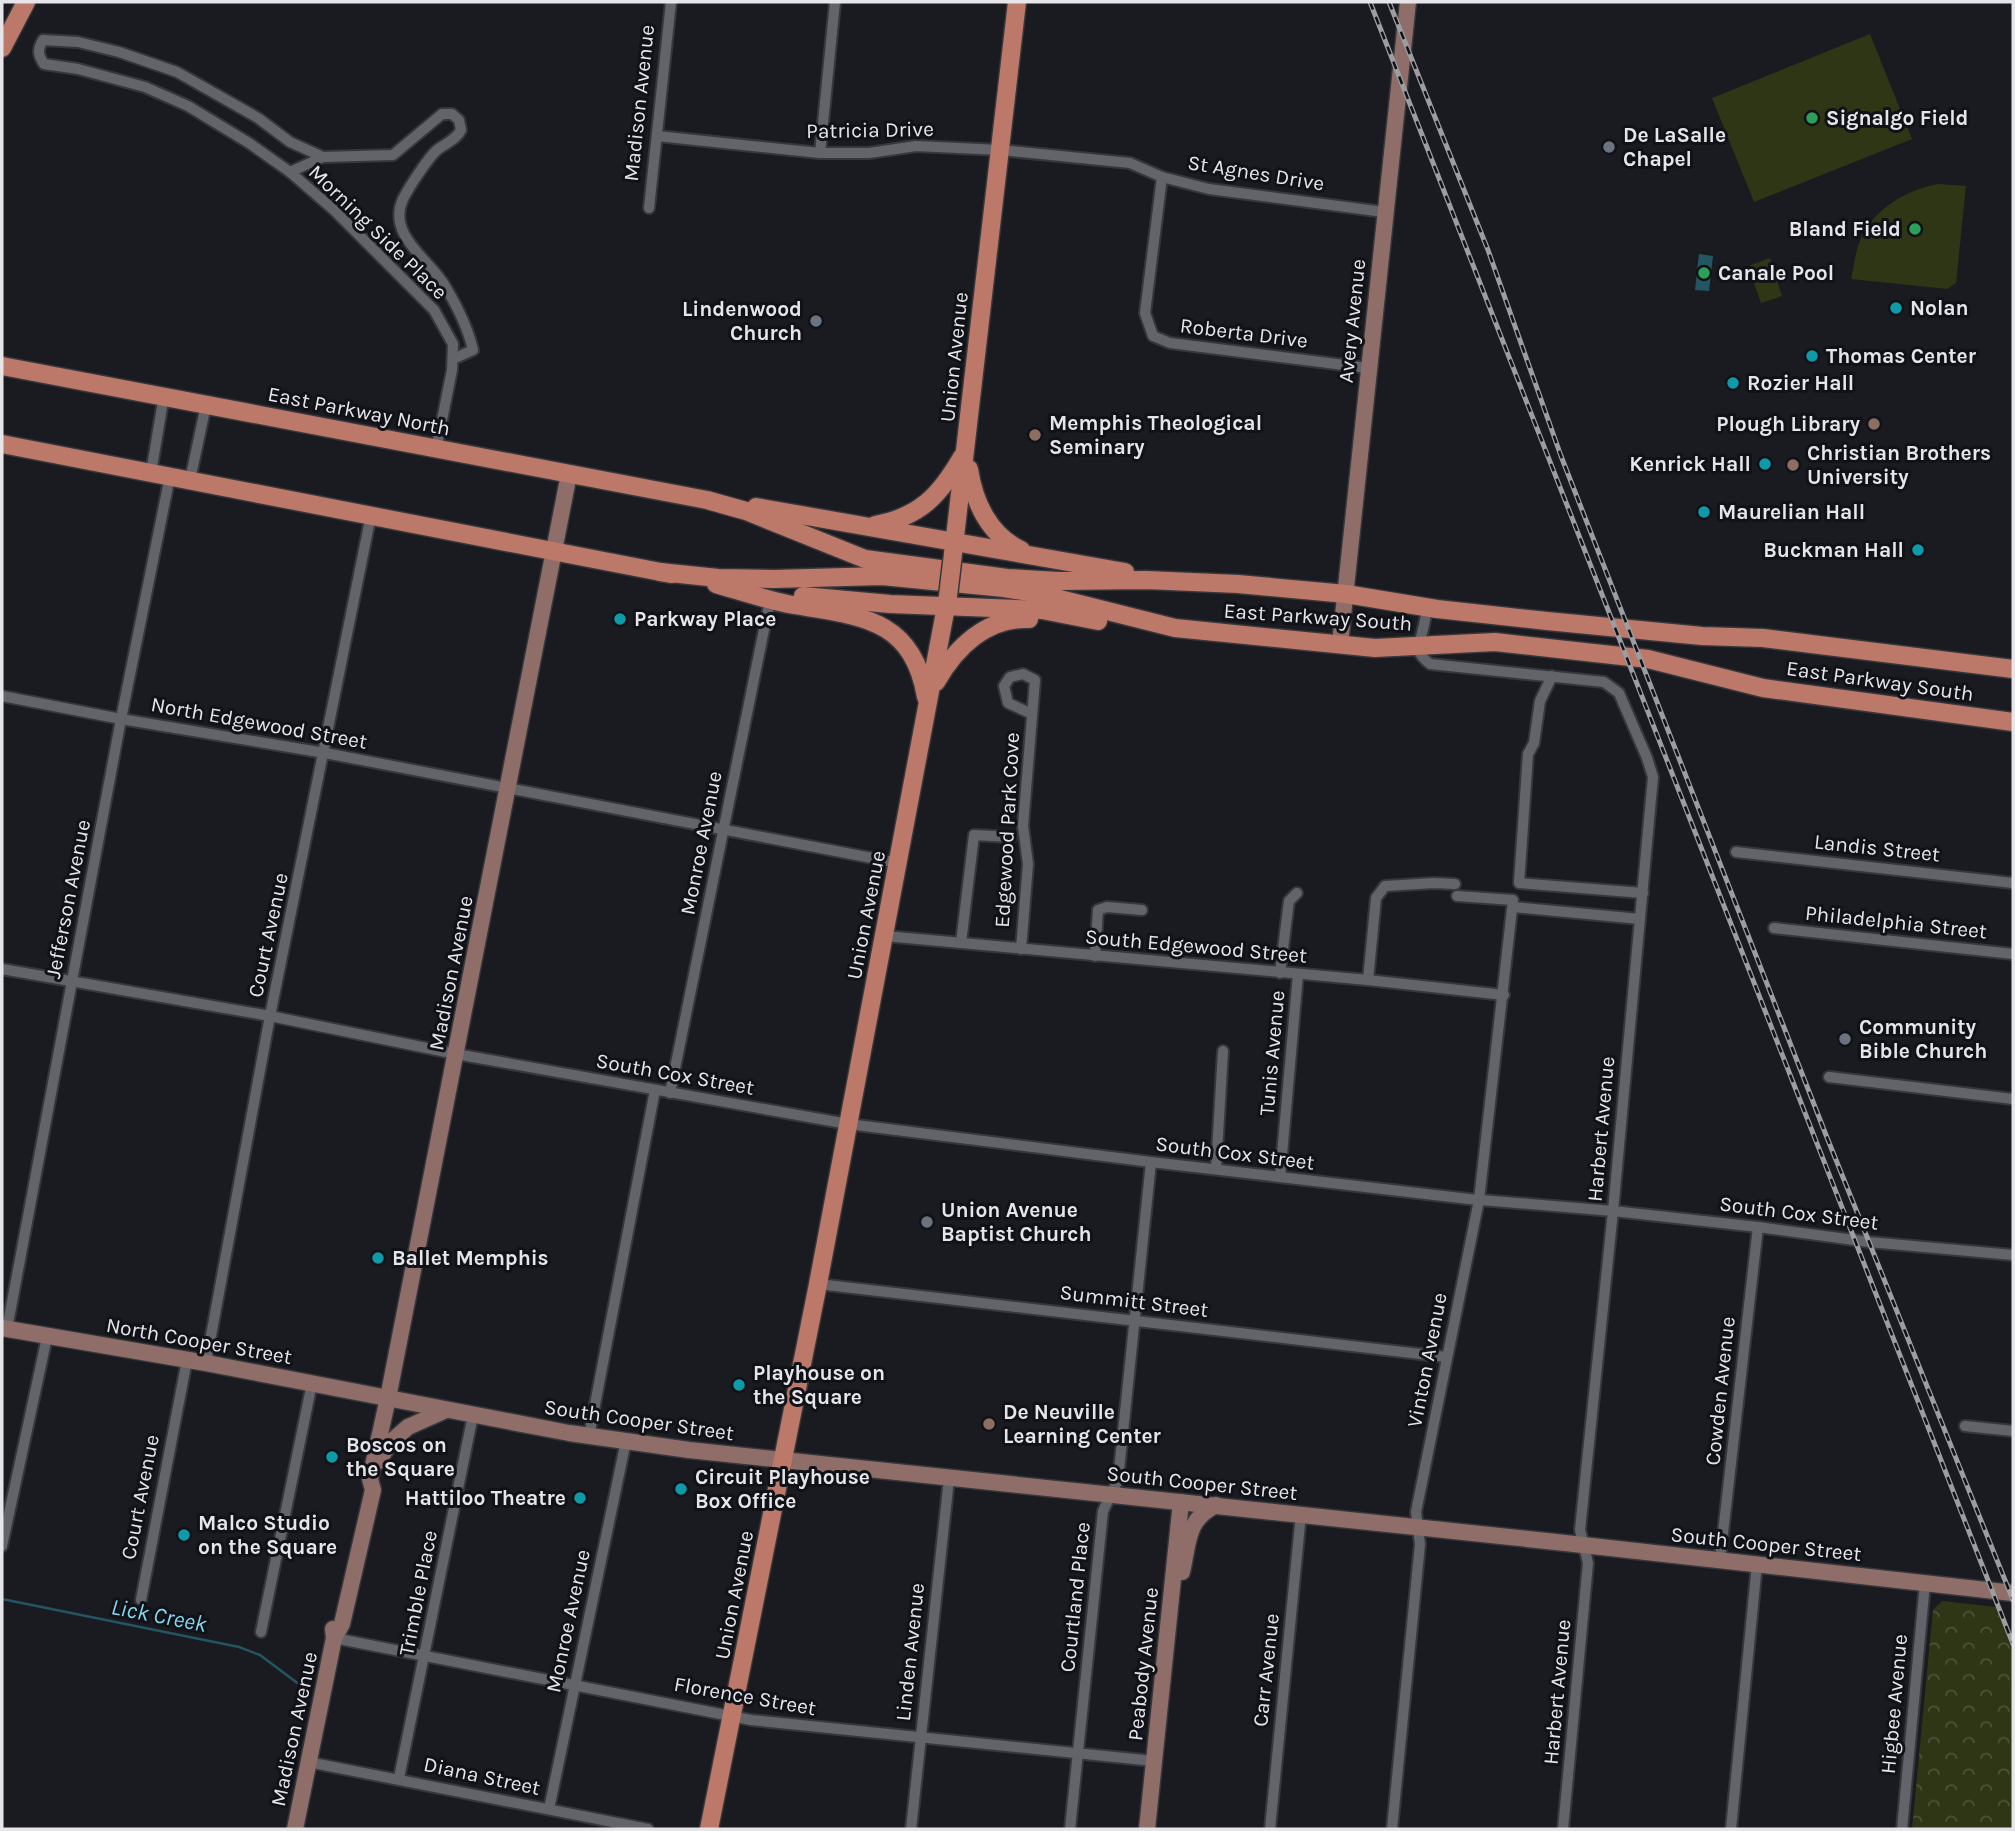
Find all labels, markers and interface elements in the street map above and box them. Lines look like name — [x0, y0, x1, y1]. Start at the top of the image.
street label: Madison Avenue — [619, 24, 659, 182]
place label: Signalgo Field — [1826, 106, 1968, 130]
marker: Signalgo Field — [1804, 110, 1820, 126]
street label: Patricia Drive — [806, 117, 934, 143]
place label: De LaSalle Chapel — [1623, 123, 1726, 171]
marker: De LaSalle Chapel — [1601, 139, 1617, 155]
street label: St Agnes Drive — [1186, 150, 1326, 196]
street label: Morning Side Place — [304, 160, 452, 304]
place label: Bland Field — [1789, 217, 1901, 241]
marker: Bland Field — [1907, 221, 1923, 237]
street label: Avery Avenue — [1334, 258, 1370, 384]
place label: Canale Pool — [1718, 261, 1834, 285]
marker: Canale Pool — [1696, 265, 1712, 281]
street label: Union Avenue — [935, 291, 973, 423]
place label: Nolan — [1910, 296, 1969, 320]
place label: Lindenwood Church — [682, 297, 802, 345]
marker: Nolan — [1888, 300, 1904, 316]
marker: Lindenwood Church — [808, 313, 824, 329]
street label: Roberta Drive — [1179, 313, 1309, 353]
place label: Thomas Center — [1826, 344, 1977, 368]
marker: Thomas Center — [1804, 348, 1820, 364]
place label: Rozier Hall — [1747, 371, 1854, 395]
marker: Rozier Hall — [1725, 375, 1741, 391]
street label: East Parkway North — [266, 382, 452, 440]
place label: Memphis Theological Seminary — [1049, 411, 1262, 459]
place label: Plough Library — [1716, 412, 1860, 436]
marker: Plough Library — [1866, 416, 1882, 432]
marker: Memphis Theological Seminary — [1027, 427, 1043, 443]
place label: Christian Brothers University — [1807, 441, 1991, 489]
place label: Kenrick Hall — [1629, 452, 1751, 476]
marker: Kenrick Hall — [1757, 456, 1773, 472]
marker: Christian Brothers University — [1785, 457, 1801, 473]
place label: Maurelian Hall — [1718, 500, 1865, 524]
marker: Maurelian Hall — [1696, 504, 1712, 520]
place label: Buckman Hall — [1763, 538, 1904, 562]
marker: Buckman Hall — [1910, 542, 1926, 558]
street label: East Parkway South — [1223, 598, 1413, 636]
place label: Parkway Place — [634, 607, 776, 631]
marker: Parkway Place — [612, 611, 628, 627]
street label: East Parkway South — [1785, 656, 1975, 706]
street label: North Edgewood Street — [149, 692, 369, 754]
street label: Edgewood Park Cove — [990, 732, 1024, 928]
street label: Monroe Avenue — [675, 769, 727, 917]
street label: Jefferson Avenue — [41, 818, 95, 980]
street label: Landis Street — [1813, 829, 1941, 867]
street label: Union Avenue — [842, 848, 890, 982]
street label: Court Avenue — [243, 871, 293, 999]
street label: Madison Avenue — [424, 893, 478, 1053]
street label: Philadelphia Street — [1804, 901, 1988, 943]
street label: South Edgewood Street — [1084, 924, 1308, 968]
street label: Tunis Avenue — [1255, 989, 1289, 1117]
place label: Community Bible Church — [1859, 1015, 1987, 1063]
marker: Community Bible Church — [1837, 1031, 1853, 1047]
street label: South Cox Street — [594, 1048, 756, 1100]
street label: Harbert Avenue — [1583, 1055, 1619, 1203]
street label: South Cox Street — [1154, 1131, 1316, 1175]
street label: South Cox Street — [1718, 1191, 1880, 1235]
place label: Union Avenue Baptist Church — [941, 1198, 1092, 1246]
marker: Union Avenue Baptist Church — [919, 1214, 935, 1230]
place label: Ballet Memphis — [392, 1246, 549, 1270]
marker: Ballet Memphis — [370, 1250, 386, 1266]
street label: Summitt Street — [1058, 1280, 1210, 1322]
street label: Vinton Avenue — [1402, 1291, 1452, 1429]
street label: North Cooper Street — [104, 1313, 294, 1369]
street label: Cowden Avenue — [1700, 1315, 1740, 1467]
place label: Playhouse on the Square — [753, 1361, 885, 1410]
marker: Playhouse on the Square — [731, 1377, 747, 1393]
street label: South Cooper Street — [542, 1395, 736, 1445]
place label: De Neuville Learning Center — [1003, 1400, 1162, 1448]
marker: De Neuville Learning Center — [981, 1416, 997, 1432]
street label: Court Avenue — [116, 1433, 164, 1561]
place label: Boscos on the Square — [346, 1433, 455, 1482]
marker: Boscos on the Square — [324, 1449, 340, 1465]
street label: South Cooper Street — [1105, 1461, 1299, 1505]
place label: Circuit Playhouse Box Office — [695, 1465, 870, 1513]
marker: Circuit Playhouse Box Office — [673, 1481, 689, 1497]
place label: Hattiloo Theatre — [405, 1486, 566, 1510]
marker: Hattiloo Theatre — [572, 1490, 588, 1506]
place label: Malco Studio on the Square — [198, 1511, 337, 1560]
street label: Courtland Place — [1055, 1521, 1095, 1673]
street label: South Cooper Street — [1669, 1522, 1863, 1566]
marker: Malco Studio on the Square — [176, 1527, 192, 1543]
street label: Trimble Place — [394, 1528, 442, 1658]
street label: Union Avenue — [710, 1528, 758, 1662]
street label: Monroe Avenue — [541, 1547, 595, 1695]
street label: Linden Avenue — [891, 1582, 929, 1722]
street label: Peabody Avenue — [1123, 1586, 1163, 1742]
water label: Lick Creek — [109, 1593, 209, 1638]
street label: Carr Avenue — [1248, 1612, 1284, 1728]
street label: Harbert Avenue — [1539, 1618, 1575, 1766]
street label: Higbee Avenue — [1876, 1633, 1912, 1775]
street label: Madison Avenue — [266, 1650, 322, 1808]
street label: Florence Street — [672, 1672, 818, 1720]
street label: Diana Street — [422, 1752, 543, 1800]

